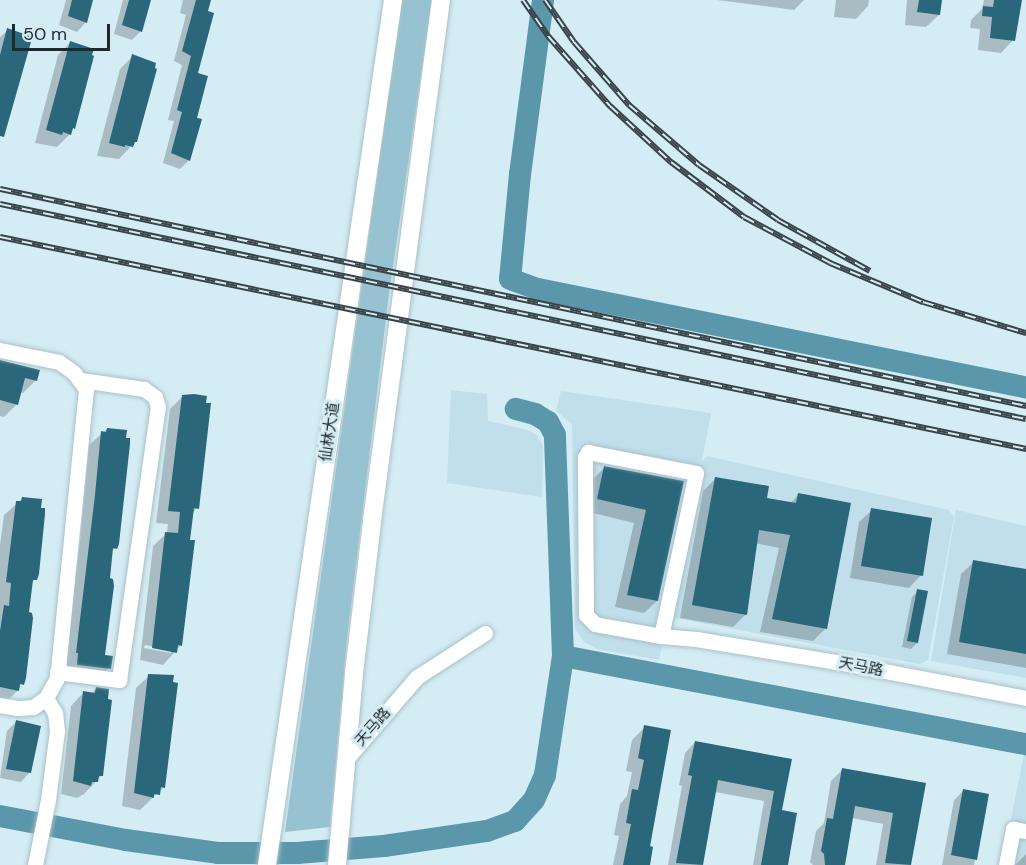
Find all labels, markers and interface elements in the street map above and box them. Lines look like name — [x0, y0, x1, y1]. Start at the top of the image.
scale bar — [15, 12, 112, 50]
text: 50 m — [23, 22, 67, 46]
street label: 仙林大道 — [317, 401, 343, 463]
street label: 天马路 — [837, 654, 885, 680]
street label: 天马路 — [351, 704, 395, 750]

